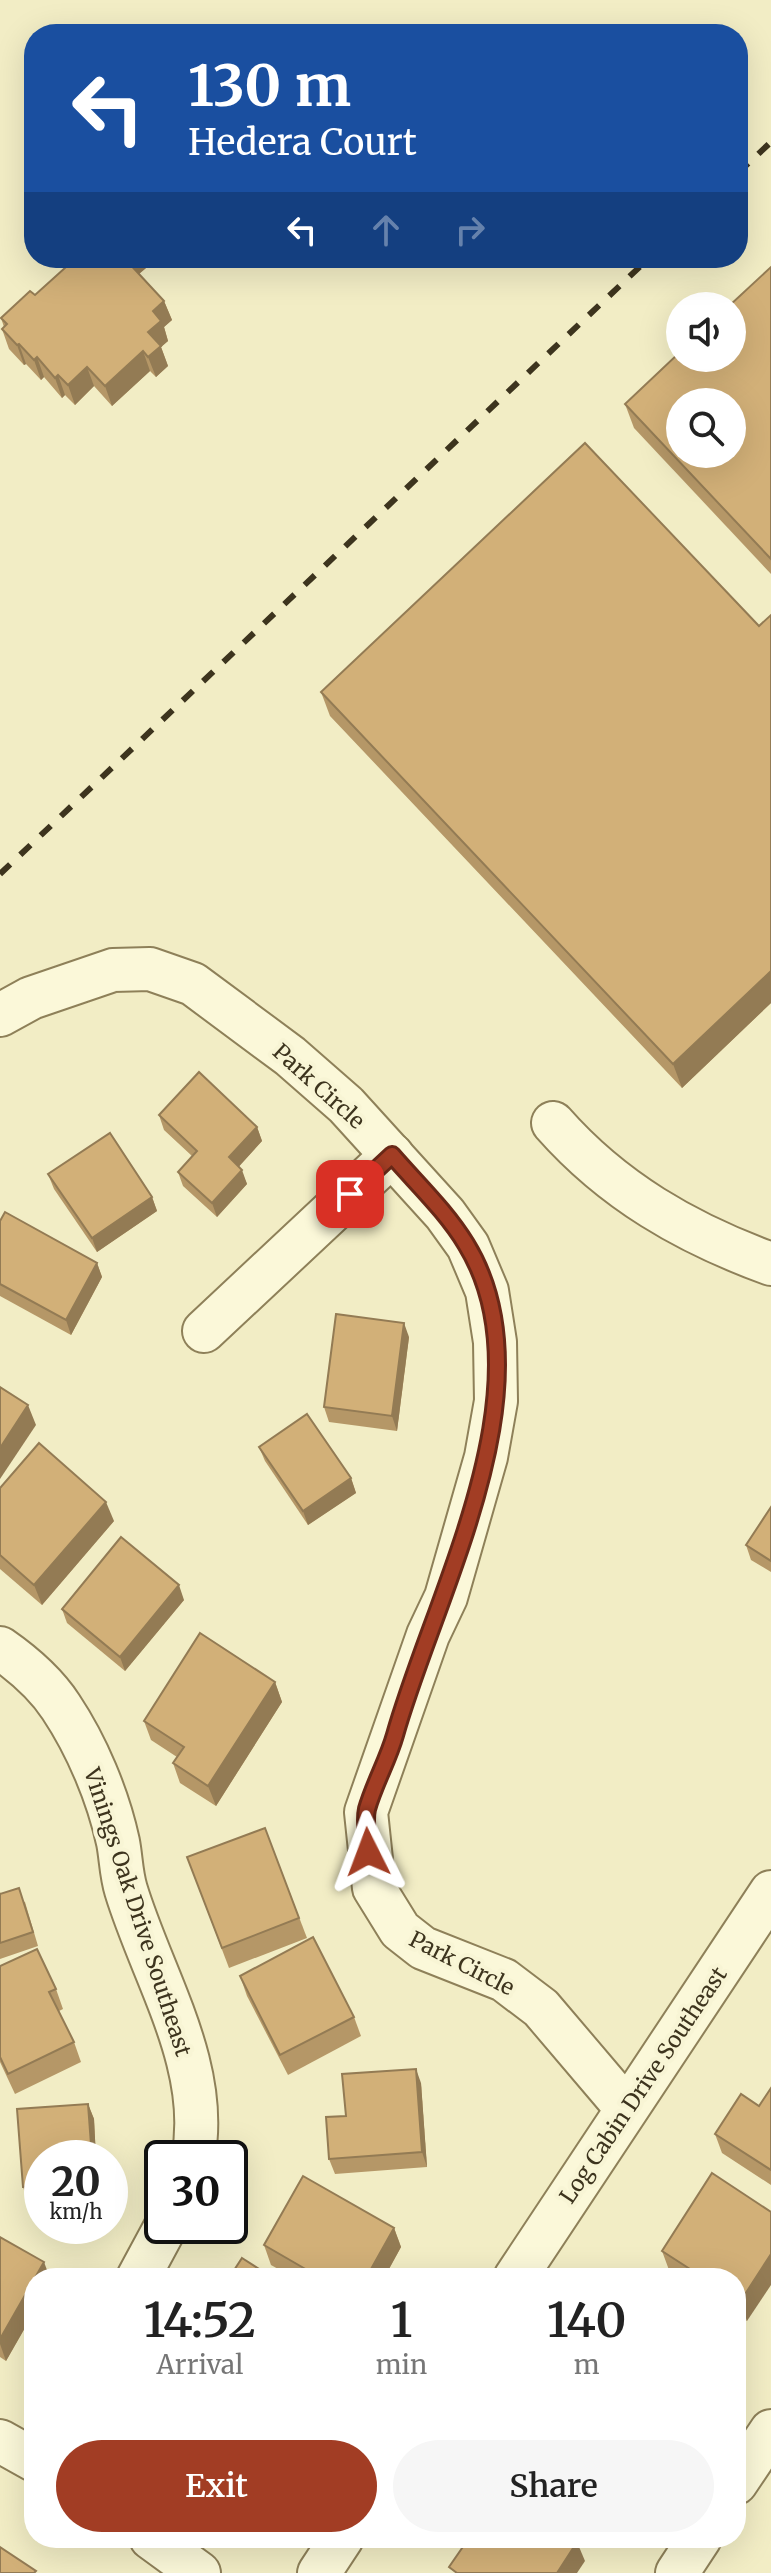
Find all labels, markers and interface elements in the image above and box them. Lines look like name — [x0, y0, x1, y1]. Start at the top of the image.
text: 130 m — [188, 51, 351, 121]
icon: left — [56, 56, 160, 160]
text: Hedera Court — [188, 120, 417, 165]
icon: left — [280, 208, 324, 252]
icon: ahead — [364, 208, 408, 252]
icon: right — [448, 208, 492, 252]
map controls — [666, 292, 746, 468]
button: sound — [666, 292, 746, 372]
button: search — [666, 388, 746, 468]
street label: Park Circle — [267, 1037, 371, 1135]
pin — [316, 1160, 384, 1228]
icon: arrive — [328, 1172, 372, 1216]
street label: Vinings Oak Drive Southeast — [78, 1763, 198, 2060]
position arrow — [326, 1810, 410, 1894]
street label: Park Circle — [405, 1925, 519, 2001]
street label: Log Cabin Drive Southeast — [553, 1961, 733, 2209]
speed limit sign: 30 — [144, 2140, 248, 2244]
text: 20 — [51, 2157, 101, 2207]
text: km/h — [50, 2199, 102, 2224]
text: 14:52 — [143, 2290, 256, 2350]
text: 1 — [390, 2290, 412, 2350]
text: 140 — [547, 2290, 627, 2350]
text: Arrival — [156, 2348, 243, 2381]
text: min — [376, 2348, 427, 2381]
text: m — [574, 2348, 599, 2381]
button: Exit — [56, 2440, 377, 2532]
button: Share — [393, 2440, 714, 2532]

